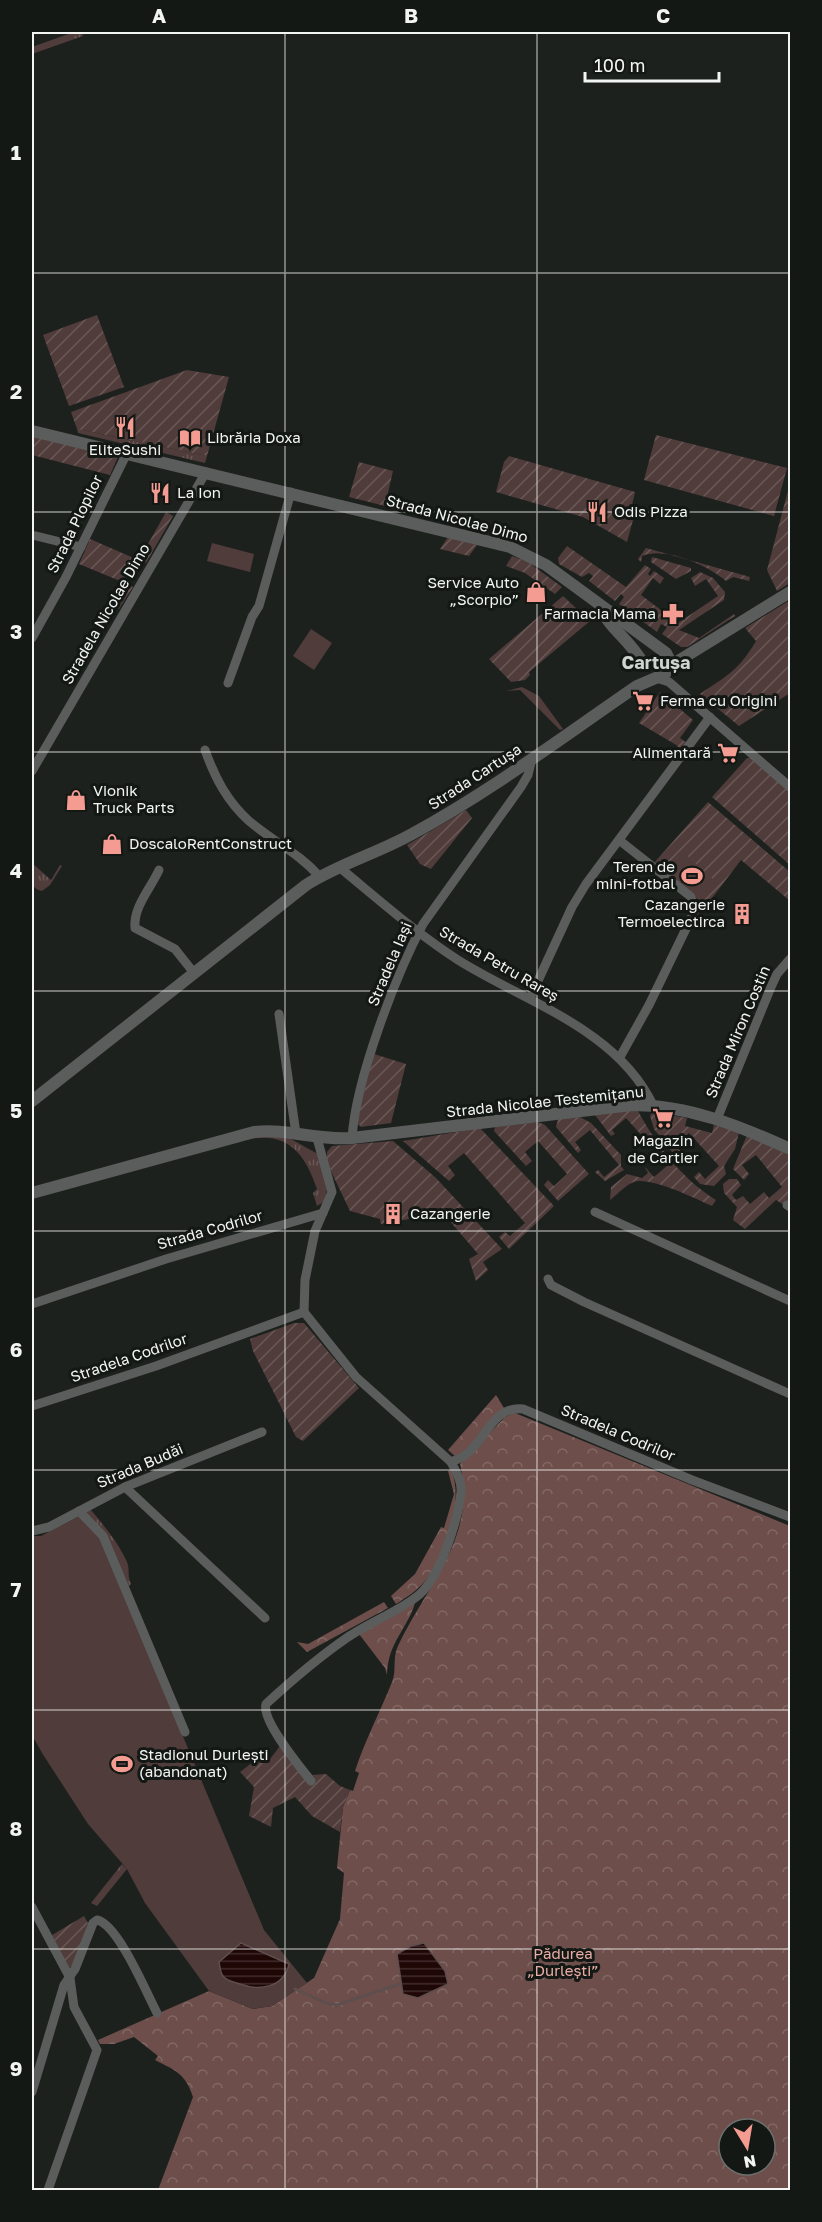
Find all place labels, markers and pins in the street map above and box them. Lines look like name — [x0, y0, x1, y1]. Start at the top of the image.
restaurant icon: EliteSushi — [113, 415, 137, 439]
library icon: Librăria Doxa — [178, 426, 202, 450]
place label: Librăria Doxa — [207, 428, 301, 446]
place label: EliteSushi — [89, 440, 161, 458]
restaurant icon: La Ion — [148, 481, 172, 505]
place label: La Ion — [177, 483, 221, 501]
restaurant icon: Odis Pizza — [585, 500, 609, 524]
place label: Odis Pizza — [614, 502, 688, 520]
place label: Service Auto „Scorpio” — [428, 573, 519, 608]
shop icon: Service Auto „Scorpio” — [524, 580, 548, 604]
pharmacy icon: Farmacia Mama — [661, 602, 685, 626]
place label: Farmacia Mama — [544, 604, 656, 622]
supermarket icon: Ferma cu Origini — [631, 689, 655, 713]
place label: Ferma cu Origini — [660, 691, 777, 709]
supermarket icon: Alimentară — [716, 741, 740, 765]
place label: Alimentară — [633, 743, 711, 761]
place label: Vionik Truck Parts — [93, 781, 175, 816]
shop icon: Vionik Truck Parts — [64, 788, 88, 812]
shop icon: DoscaloRentConstruct — [100, 832, 124, 856]
place label: DoscaloRentConstruct — [129, 834, 292, 852]
place label: Teren de mini-fotbal — [596, 857, 675, 892]
sports icon: Teren de mini-fotbal — [680, 864, 704, 888]
place label: Cazangerie Termoelectirca — [618, 895, 725, 930]
building icon: Cazangerie Termoelectirca — [730, 902, 754, 926]
supermarket icon: Magazin de Cartier — [651, 1106, 675, 1130]
place label: Magazin de Cartier — [627, 1131, 699, 1166]
building icon: Cazangerie — [381, 1202, 405, 1226]
place label: Cazangerie — [410, 1204, 491, 1222]
place label: Stadionul Durlești (abandonat) — [139, 1745, 269, 1780]
sports icon: Stadionul Durlești (abandonat) — [110, 1752, 134, 1776]

